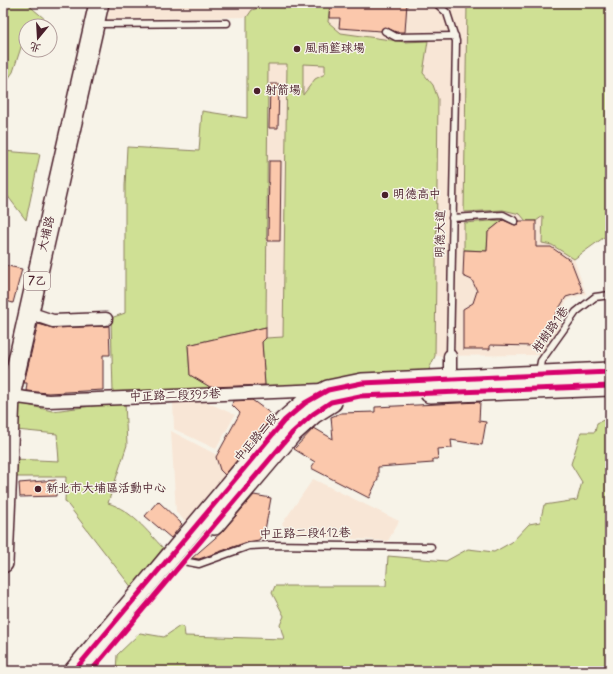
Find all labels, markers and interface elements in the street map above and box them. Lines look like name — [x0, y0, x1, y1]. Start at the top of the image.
north arrow — [18, 18, 58, 58]
text: 北 — [28, 38, 43, 55]
place label: 風雨籃球場 — [305, 41, 365, 57]
marker: 風雨籃球場 — [292, 44, 302, 54]
place label: 射箭場 — [265, 83, 301, 99]
marker: 射箭場 — [252, 86, 262, 96]
place label: 明德高中 — [393, 187, 441, 203]
marker: 明德高中 — [380, 190, 390, 200]
street label: 明德大道 — [433, 210, 449, 258]
street label: 大埔路 — [35, 215, 59, 253]
road number: 7乙 — [24, 272, 50, 290]
street label: 柑樹路1巷 — [529, 304, 573, 356]
street label: 中正路二段395巷 — [129, 386, 221, 406]
street label: 中正路二段 — [231, 410, 283, 466]
place label: 新北市大埔區活動中心 — [46, 481, 166, 497]
marker: 新北市大埔區活動中心 — [33, 484, 43, 494]
street label: 中正路二段412巷 — [259, 525, 351, 543]

